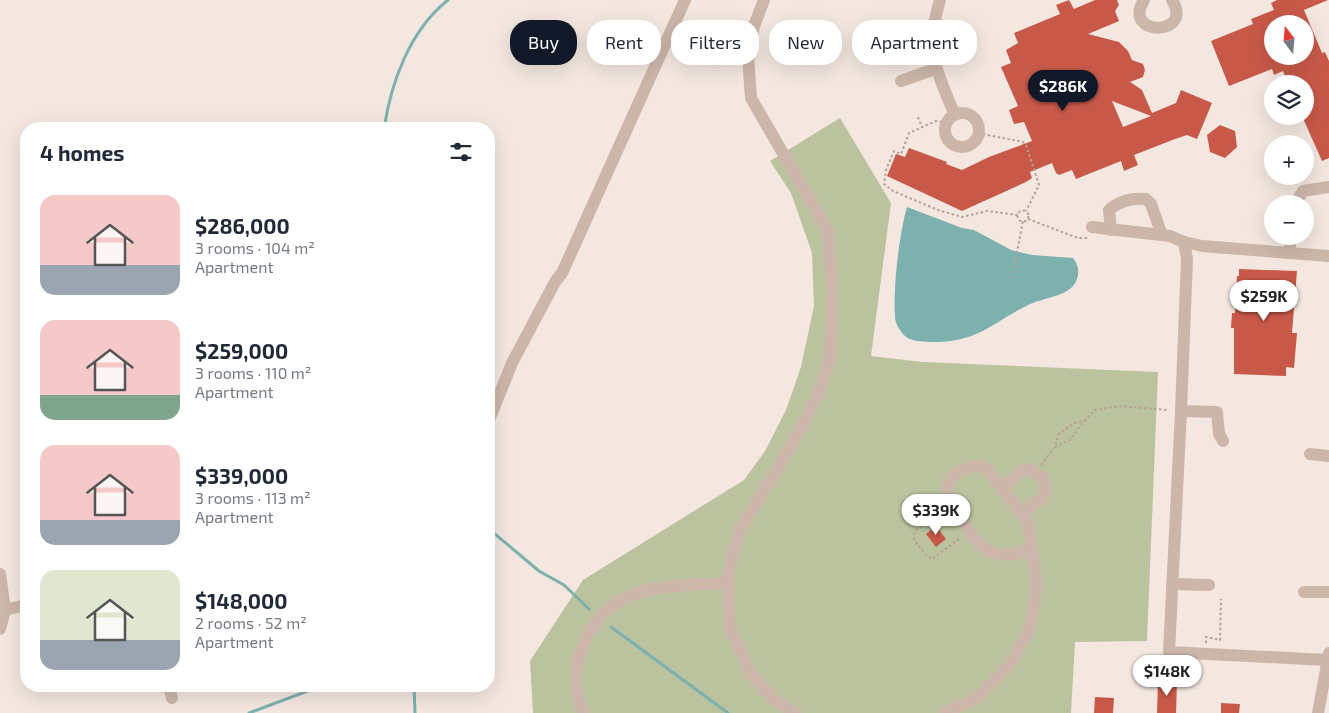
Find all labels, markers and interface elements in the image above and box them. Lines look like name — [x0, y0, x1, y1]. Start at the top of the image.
north arrow — [1264, 15, 1314, 65]
map controls — [1264, 15, 1314, 245]
chip: Buy — [510, 20, 577, 65]
chip: Rent — [587, 20, 661, 65]
chip: Filters — [671, 20, 759, 65]
chip: New — [769, 20, 842, 65]
chip: Apartment — [852, 20, 977, 65]
pin: $286K — [1028, 70, 1098, 112]
button: layers — [1264, 75, 1314, 125]
text: $286K — [1039, 76, 1087, 95]
button: + — [1264, 135, 1314, 185]
icon: filters — [447, 138, 475, 166]
text: 4 homes — [40, 140, 124, 165]
button: − — [1264, 195, 1314, 245]
text: $286,000 — [195, 213, 290, 238]
icon: home — [80, 215, 140, 275]
text: 3 rooms · 104 m² — [195, 238, 315, 257]
text: Apartment — [195, 257, 274, 276]
pin: $259K — [1229, 280, 1299, 322]
text: $259K — [1241, 286, 1288, 305]
text: $259,000 — [195, 338, 288, 363]
icon: home — [80, 340, 140, 400]
text: 3 rooms · 110 m² — [195, 363, 312, 382]
text: Apartment — [195, 382, 274, 401]
text: $339,000 — [195, 463, 288, 488]
icon: home — [80, 465, 140, 525]
text: 3 rooms · 113 m² — [195, 488, 311, 507]
pin: $339K — [901, 494, 971, 536]
text: $339K — [912, 500, 960, 519]
text: Apartment — [195, 507, 274, 526]
text: $148,000 — [195, 588, 288, 613]
icon: home — [80, 590, 140, 650]
text: 2 rooms · 52 m² — [195, 613, 307, 632]
text: Apartment — [195, 632, 274, 651]
pin: $148K — [1132, 654, 1202, 697]
text: $148K — [1144, 661, 1190, 680]

